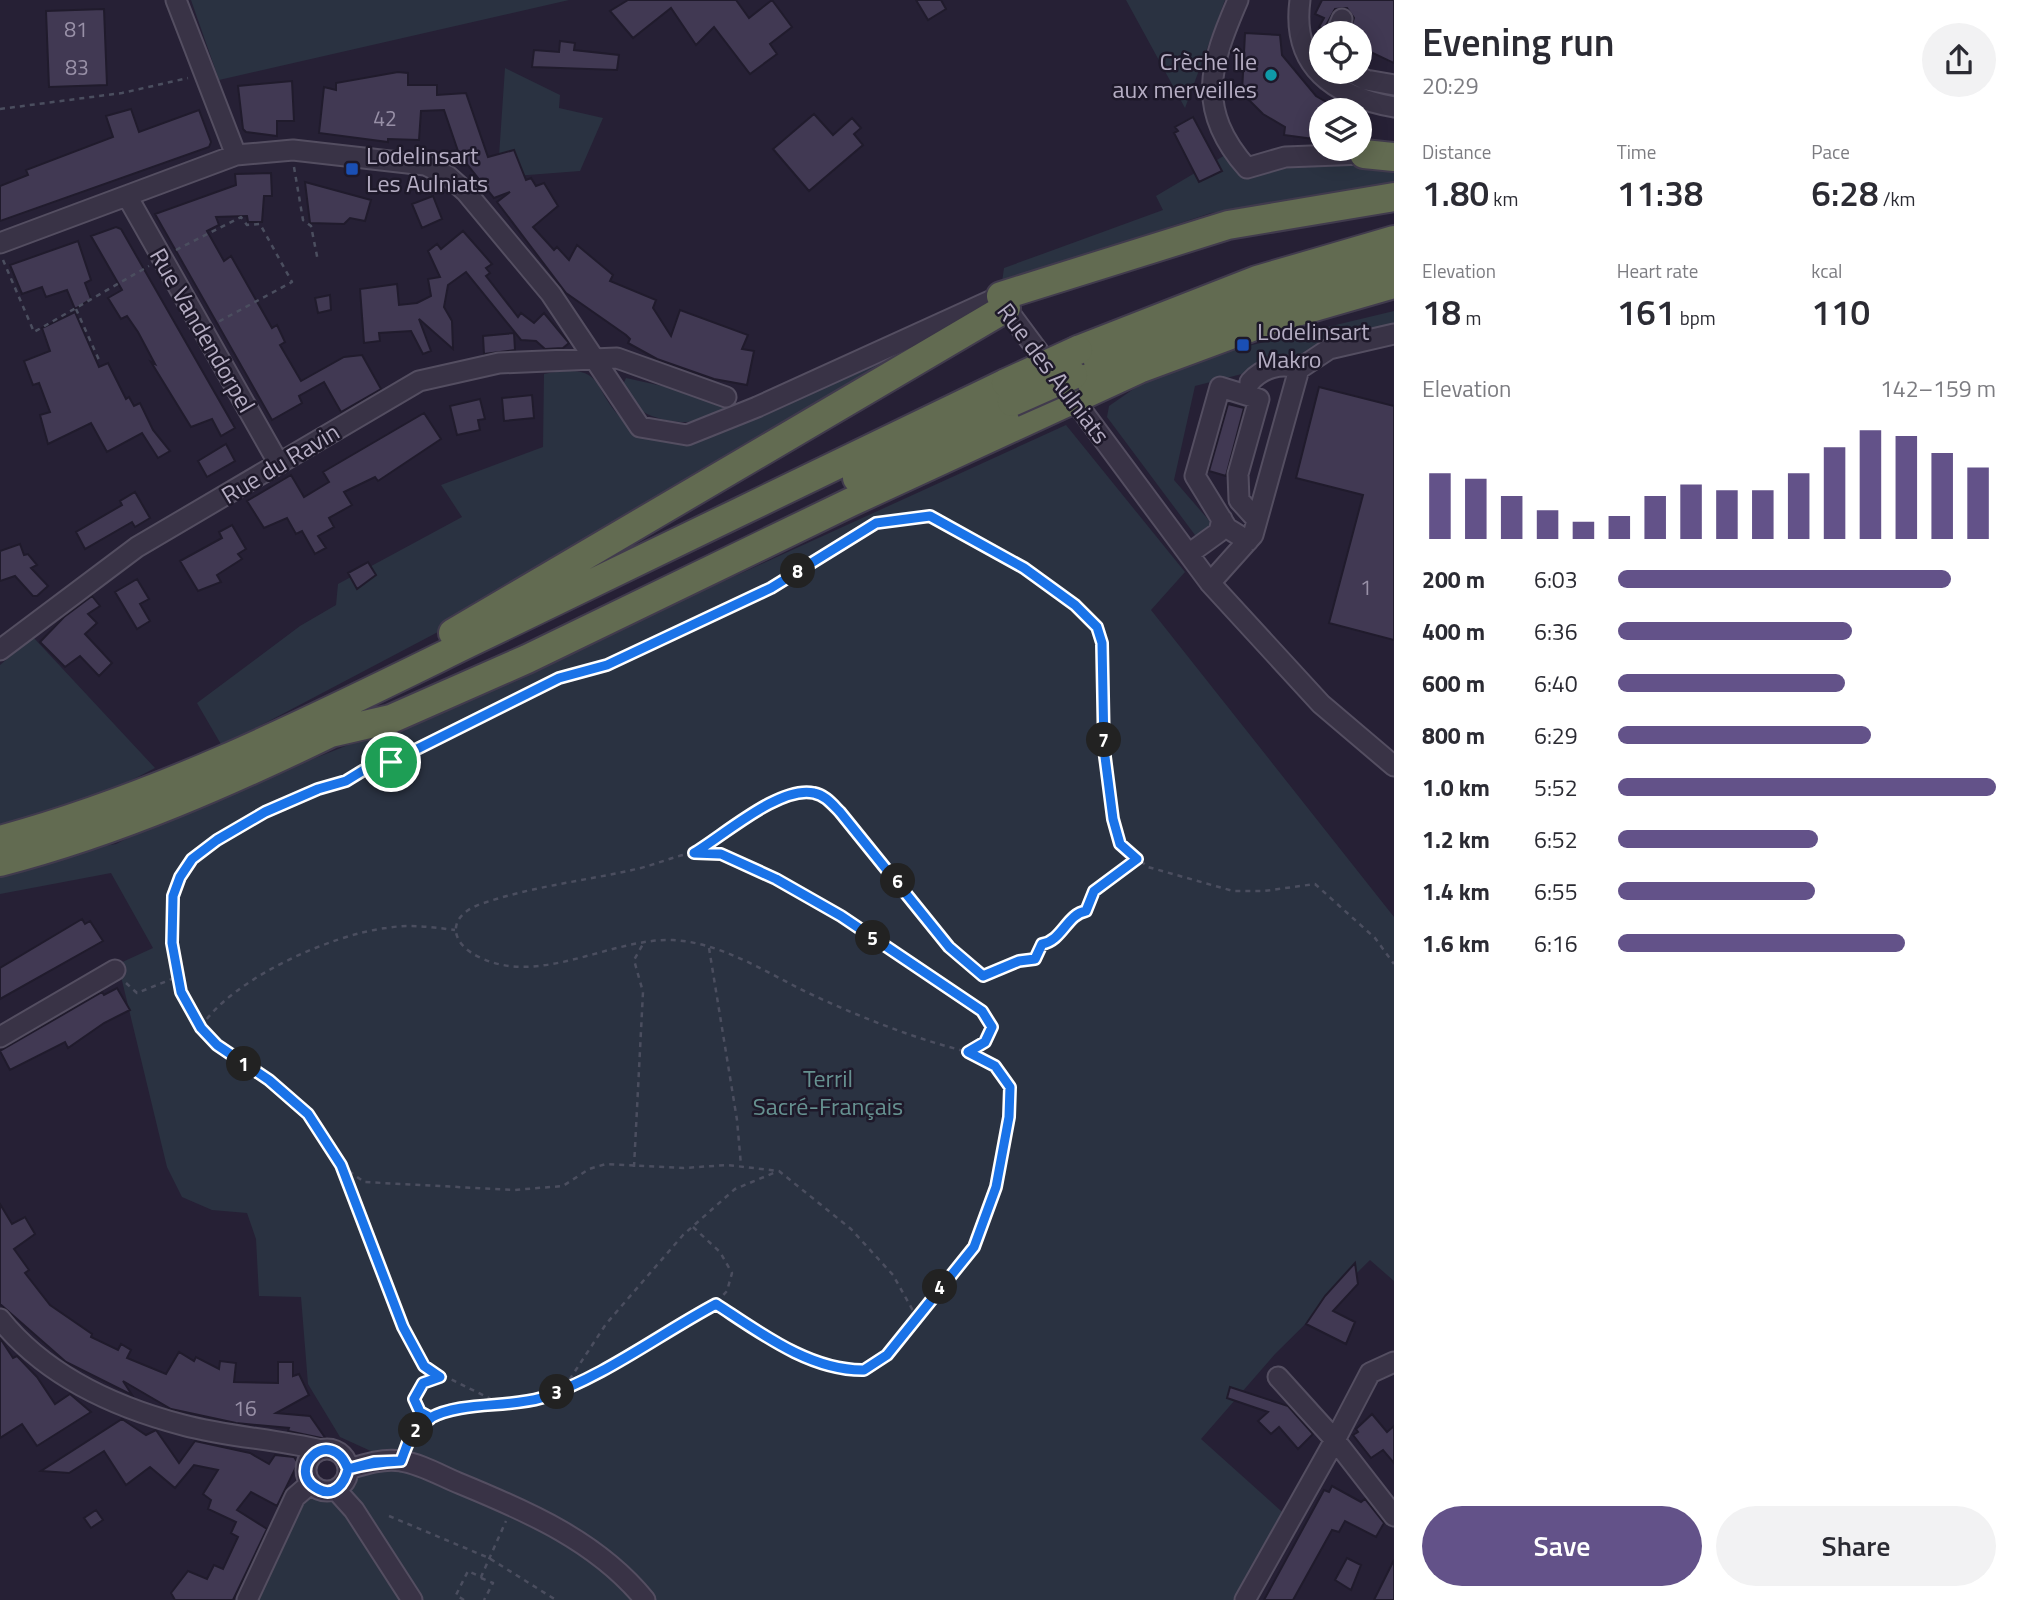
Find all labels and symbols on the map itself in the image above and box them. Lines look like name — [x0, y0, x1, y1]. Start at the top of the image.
house number: 81 — [64, 13, 88, 45]
place label: Crèche Île aux merveilles — [1113, 43, 1257, 107]
house number: 83 — [65, 51, 89, 83]
marker: Crèche Île aux merveilles — [1263, 67, 1279, 83]
house number: 42 — [373, 102, 397, 134]
place label: Lodelinsart Les Aulniats — [366, 137, 488, 201]
marker: Lodelinsart Les Aulniats — [344, 161, 360, 177]
street label: Rue Vandendorpel — [141, 241, 265, 419]
street label: Rue des Aulniats — [989, 295, 1119, 451]
place label: Lodelinsart Makro — [1257, 313, 1370, 377]
marker: Lodelinsart Makro — [1235, 337, 1251, 353]
street label: Rue du Ravin — [214, 414, 346, 512]
pin: 8 — [780, 554, 816, 588]
house number: 1 — [1360, 571, 1372, 603]
pin: 7 — [1086, 722, 1122, 758]
pin — [361, 732, 421, 792]
pin: 6 — [880, 864, 916, 898]
pin: 5 — [856, 920, 890, 956]
pin: 1 — [226, 1046, 262, 1082]
park label: Terril Sacré-Français — [753, 1060, 903, 1124]
pin: 4 — [922, 1270, 958, 1304]
pin: 3 — [540, 1374, 574, 1410]
house number: 16 — [233, 1392, 257, 1424]
pin: 2 — [398, 1412, 434, 1448]

